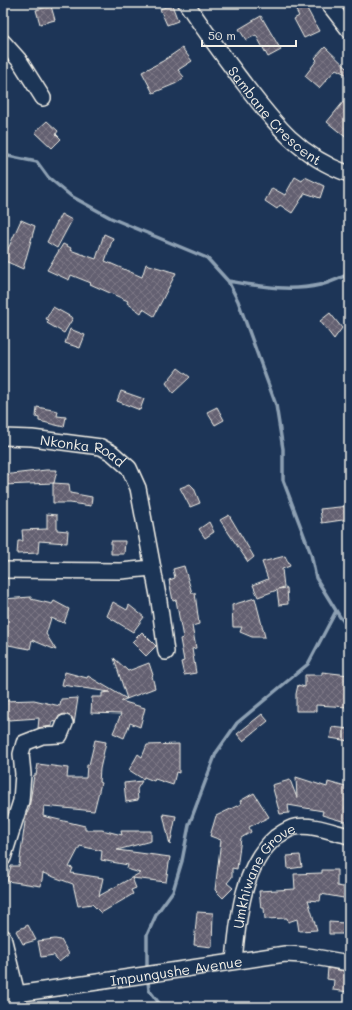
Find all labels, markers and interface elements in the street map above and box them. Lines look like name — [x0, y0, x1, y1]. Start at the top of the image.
scale bar — [202, 22, 296, 48]
text: 50 m — [208, 27, 236, 43]
street label: Sambane Crescent — [224, 62, 325, 169]
street label: Nkonka Road — [39, 430, 130, 471]
street label: Umkhiwane Grove — [228, 818, 298, 930]
street label: Impungushe Avenue — [109, 951, 244, 989]

